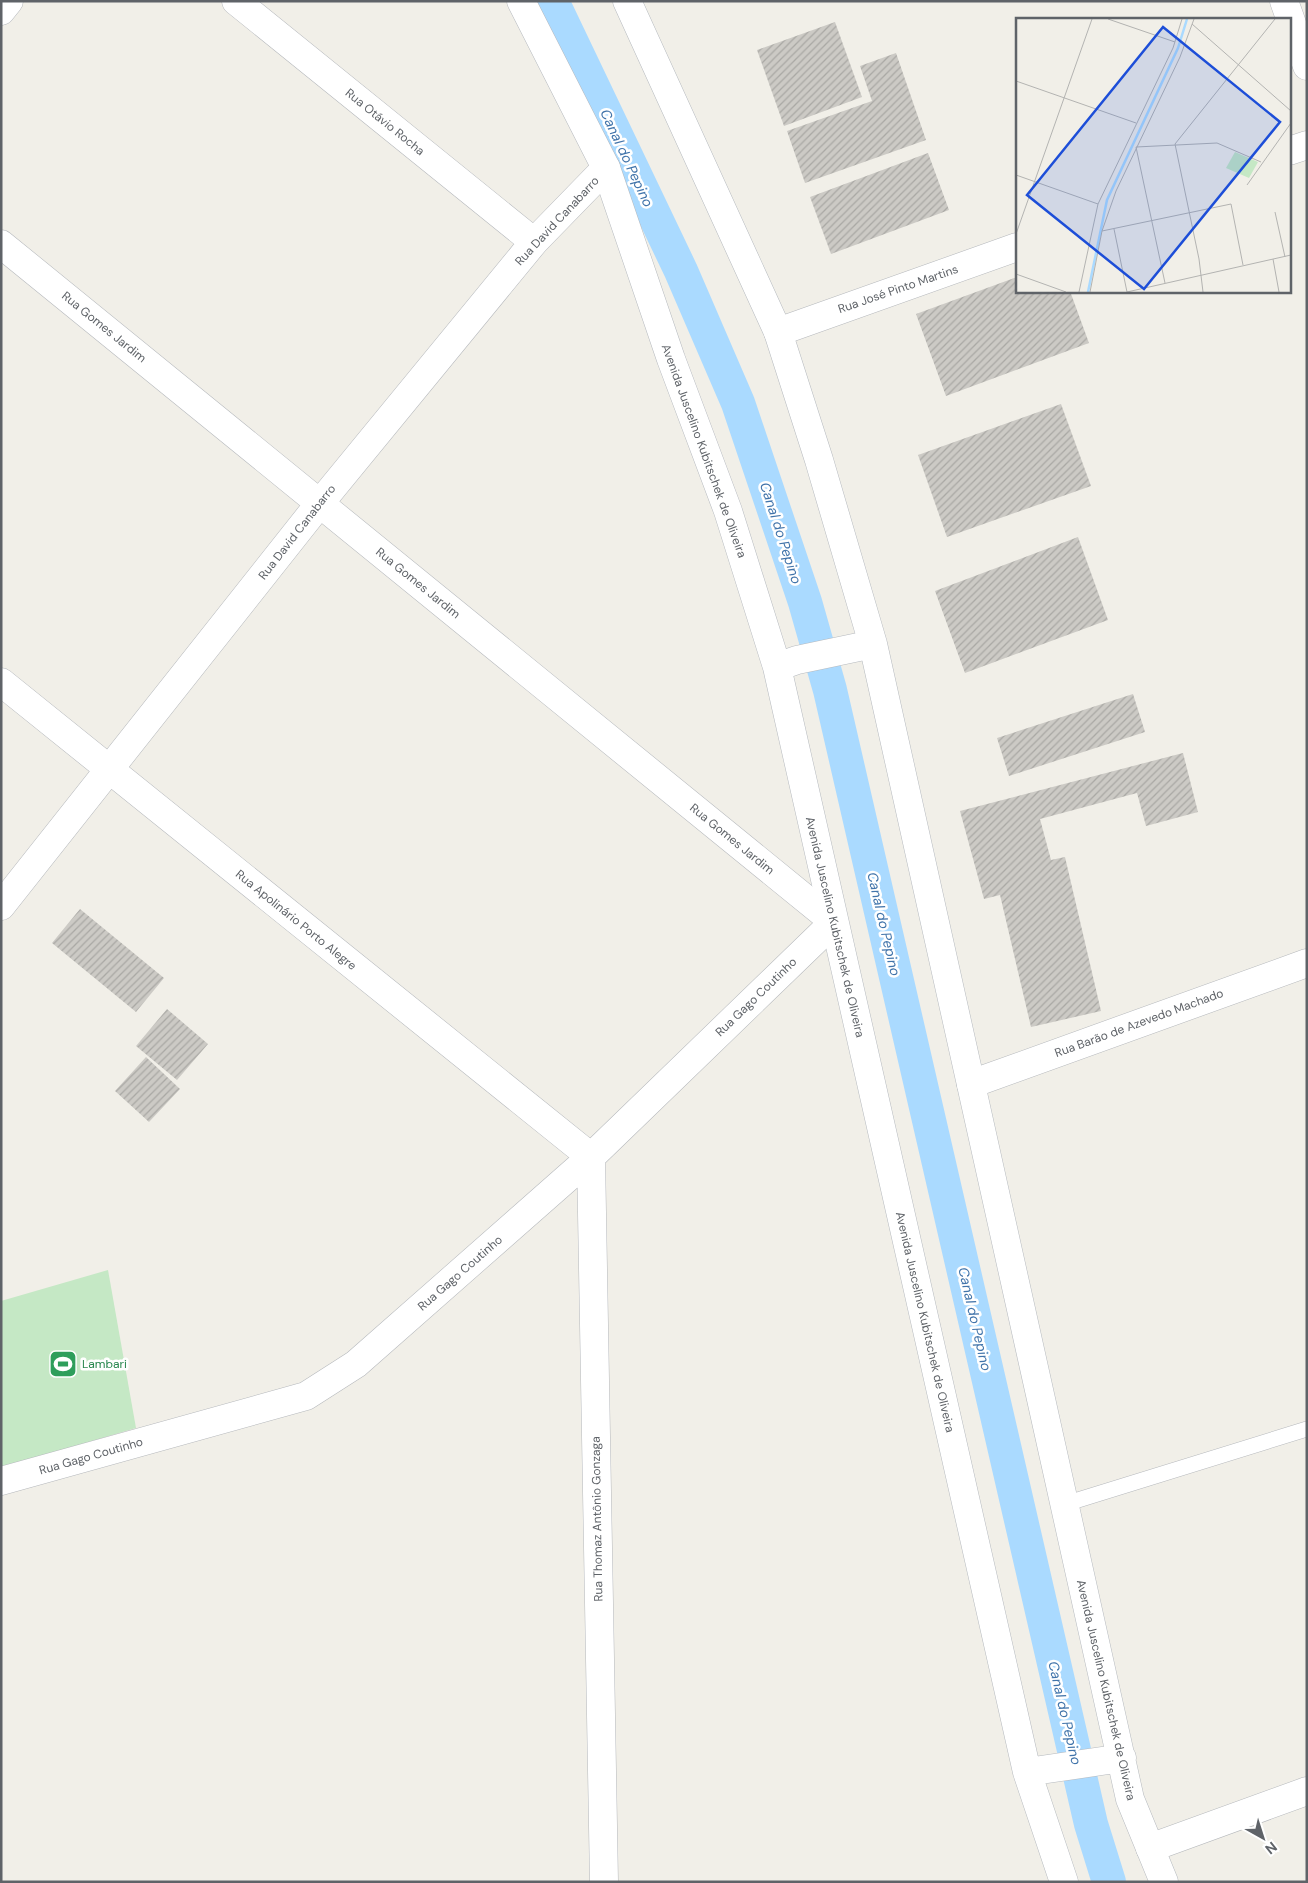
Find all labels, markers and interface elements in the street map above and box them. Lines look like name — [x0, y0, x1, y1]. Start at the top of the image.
inset map — [1016, 18, 1290, 292]
street label: Rua Otávio Rocha — [342, 85, 428, 159]
water label: Canal do Pepino — [596, 106, 658, 210]
street label: Rua David Canabarro — [511, 173, 603, 269]
street label: Rua José Pinto Martins — [836, 261, 960, 317]
street label: Rua Gomes Jardim — [58, 288, 150, 366]
street label: Avenida Juscelino Kubitschek de Oliveira — [658, 342, 750, 560]
water label: Canal do Pepino — [756, 480, 806, 586]
street label: Rua David Canabarro — [255, 481, 339, 583]
street label: Rua Gomes Jardim — [372, 544, 464, 622]
street label: Rua Gomes Jardim — [686, 800, 778, 878]
street label: Avenida Juscelino Kubitschek de Oliveira — [802, 815, 868, 1039]
street label: Rua Apolinário Porto Alegre — [232, 866, 360, 974]
water label: Canal do Pepino — [863, 870, 905, 978]
street label: Rua Gago Coutinho — [712, 954, 800, 1040]
street label: Rua Barão de Azevedo Machado — [1052, 985, 1226, 1061]
street label: Avenida Juscelino Kubitschek de Oliveira — [892, 1210, 958, 1434]
street label: Rua Gago Coutinho — [414, 1232, 506, 1314]
water label: Canal do Pepino — [954, 1265, 996, 1373]
sports icon: Lambari — [48, 1349, 78, 1379]
place label: Lambari — [82, 1356, 127, 1372]
street label: Rua Gago Coutinho — [37, 1434, 145, 1478]
street label: Rua Thomaz Antônio Gonzaga — [588, 1436, 606, 1602]
street label: Avenida Juscelino Kubitschek de Oliveira — [1073, 1578, 1139, 1802]
water label: Canal do Pepino — [1044, 1659, 1086, 1767]
north arrow — [1238, 1813, 1288, 1863]
text: N — [1262, 1838, 1281, 1858]

